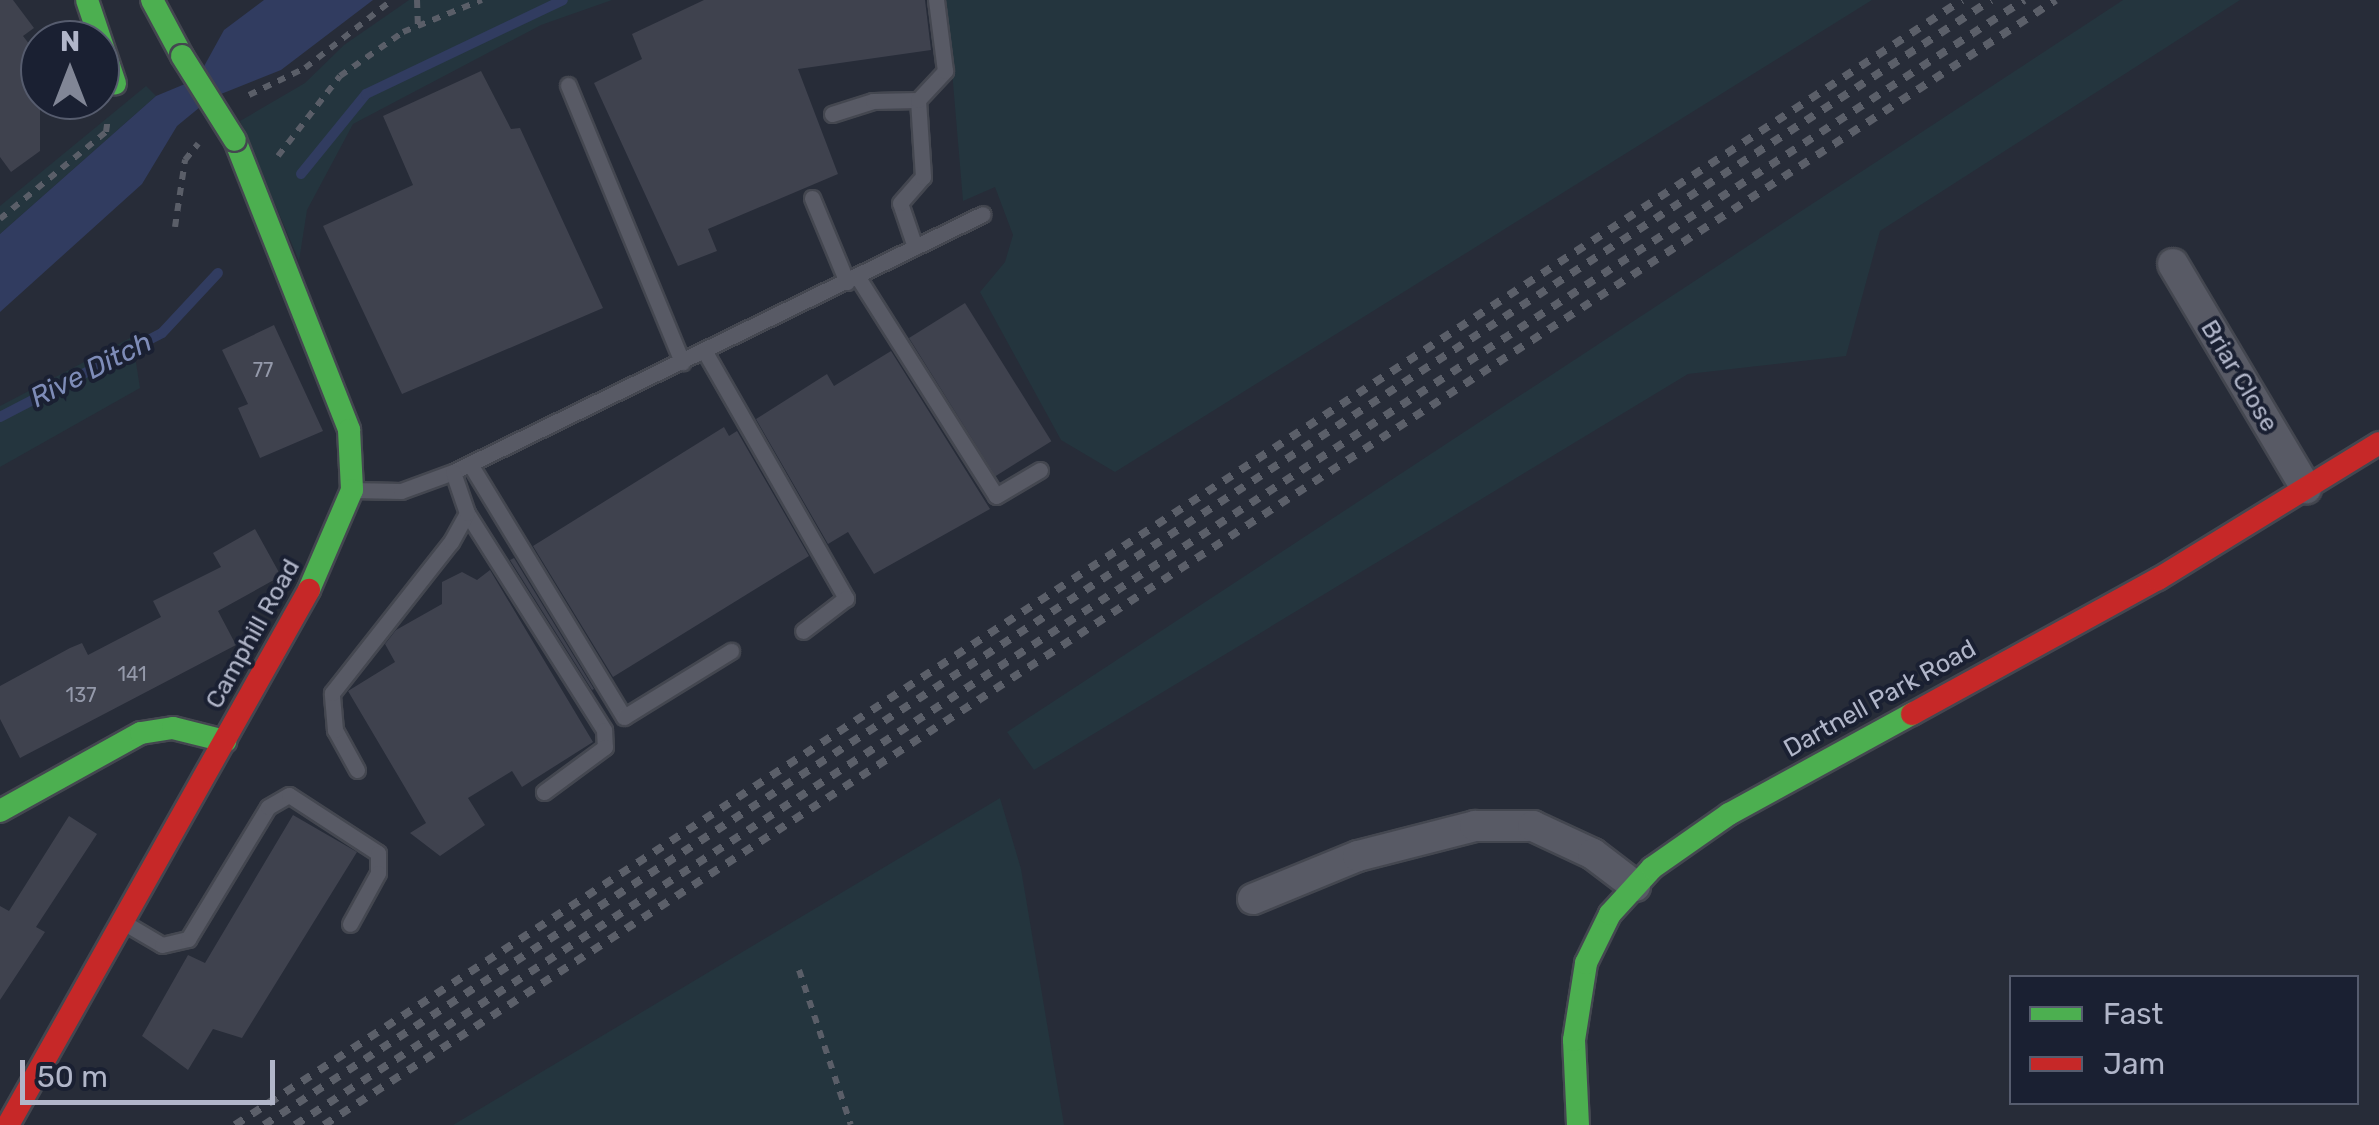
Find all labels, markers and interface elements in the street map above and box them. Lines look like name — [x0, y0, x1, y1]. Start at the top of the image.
north arrow — [20, 20, 120, 120]
text: N — [60, 25, 80, 58]
street label: Briar Close — [2194, 314, 2284, 438]
water label: Rive Ditch — [25, 325, 157, 415]
house number: 77 — [253, 358, 273, 382]
street label: Camphill Road — [200, 554, 306, 714]
street label: Dartnell Park Road — [1779, 634, 1981, 764]
house number: 141 — [117, 662, 147, 686]
house number: 137 — [66, 683, 96, 707]
legend — [2009, 975, 2359, 1105]
text: Fast — [2103, 996, 2163, 1032]
scale bar — [25, 1040, 280, 1102]
text: Jam — [2103, 1046, 2165, 1082]
text: 50 m — [37, 1059, 108, 1095]

